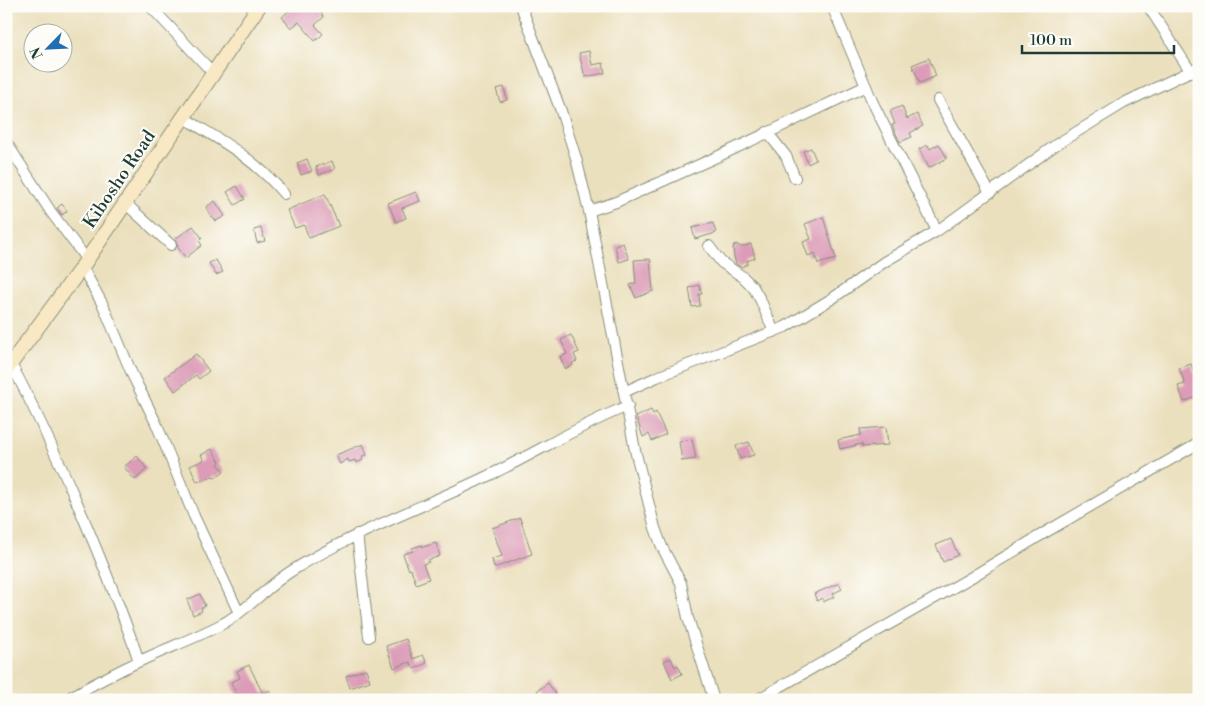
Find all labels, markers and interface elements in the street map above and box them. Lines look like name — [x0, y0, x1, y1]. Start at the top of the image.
north arrow — [22, 22, 72, 72]
scale bar — [1022, 22, 1175, 54]
text: 100 m — [1030, 31, 1072, 50]
text: N — [27, 44, 48, 62]
street label: Kibosho Road — [78, 125, 161, 233]

